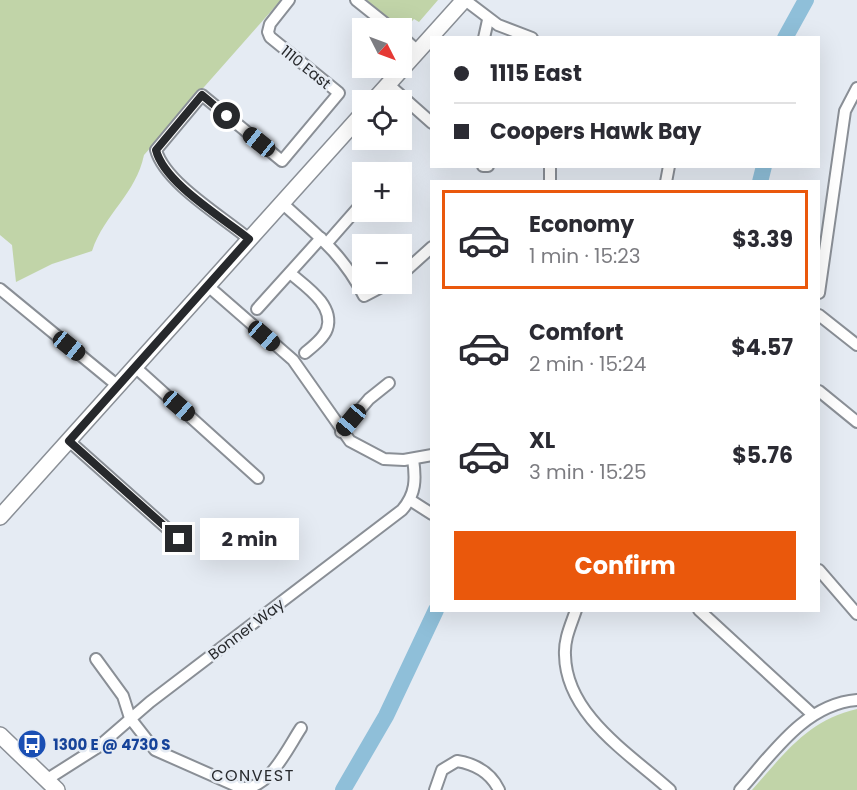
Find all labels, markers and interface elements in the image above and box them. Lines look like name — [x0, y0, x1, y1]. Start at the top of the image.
north arrow — [352, 18, 412, 78]
map controls — [352, 18, 412, 294]
street label: 1110 East — [276, 40, 336, 94]
text: 1115 East — [490, 58, 582, 89]
button: locate — [352, 90, 412, 150]
route start — [213, 102, 240, 129]
text: Coopers Hawk Bay — [490, 116, 701, 147]
car — [239, 124, 279, 160]
button: + — [352, 162, 412, 222]
text: Economy — [529, 209, 634, 240]
icon: car — [457, 213, 511, 267]
text: $3.39 — [732, 224, 793, 255]
button: − — [352, 234, 412, 294]
text: 1 min · 15:23 — [529, 242, 640, 270]
car — [245, 317, 283, 355]
text: Comfort — [529, 317, 623, 348]
icon: car — [457, 321, 511, 375]
car — [49, 328, 89, 364]
text: $4.57 — [731, 332, 793, 363]
text: 2 min · 15:24 — [529, 350, 646, 378]
car — [160, 387, 198, 425]
car — [333, 400, 369, 440]
text: XL — [529, 425, 555, 456]
icon: car — [457, 429, 511, 483]
text: $5.76 — [732, 440, 793, 471]
text: 3 min · 15:25 — [529, 458, 647, 486]
callout: 2 min — [200, 518, 299, 560]
route end — [165, 525, 192, 552]
text: 2 min — [221, 525, 278, 553]
button: Confirm — [454, 531, 796, 600]
street label: Bonner Way — [204, 593, 289, 665]
bus stop icon: 1300 E @ 4730 S — [16, 728, 48, 760]
place label: 1300 E @ 4730 S — [53, 734, 171, 755]
district label: CONVEST — [211, 764, 295, 787]

